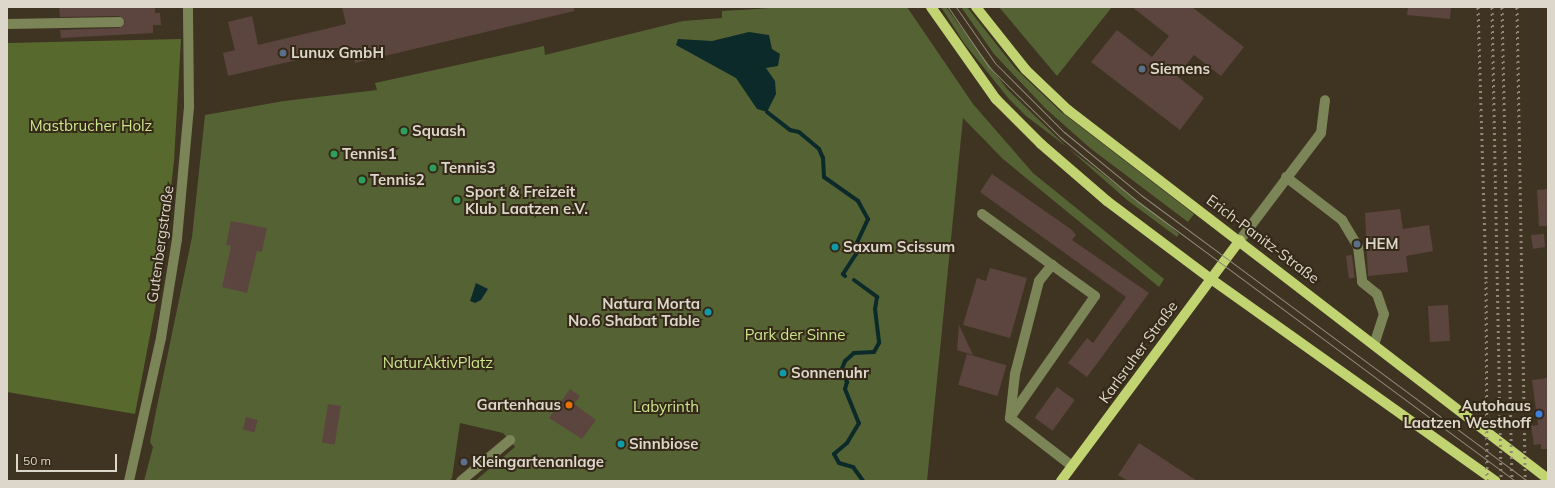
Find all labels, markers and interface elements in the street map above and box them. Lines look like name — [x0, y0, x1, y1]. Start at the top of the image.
place label: Lunux GmbH — [291, 44, 384, 62]
marker: Lunux GmbH — [278, 48, 288, 58]
place label: Siemens — [1150, 60, 1210, 78]
marker: Siemens — [1137, 64, 1147, 74]
park label: Mastbrucher Holz — [30, 117, 152, 135]
place label: Squash — [412, 122, 466, 140]
marker: Squash — [399, 126, 409, 136]
place label: Tennis1 — [342, 145, 397, 163]
marker: Tennis1 — [329, 149, 339, 159]
place label: Tennis3 — [441, 159, 496, 177]
marker: Tennis3 — [428, 163, 438, 173]
place label: Tennis2 — [370, 171, 425, 189]
marker: Tennis2 — [357, 175, 367, 185]
place label: Sport & Freizeit Klub Laatzen e.V. — [465, 182, 588, 217]
street label: Gutenbergstraße — [143, 184, 177, 304]
street label: Erich-Panitz-Straße — [1203, 191, 1323, 287]
marker: Sport & Freizeit Klub Laatzen e.V. — [452, 195, 462, 205]
place label: HEM — [1365, 235, 1399, 253]
place label: Saxum Scissum — [843, 238, 955, 256]
marker: HEM — [1352, 239, 1362, 249]
marker: Saxum Scissum — [830, 242, 840, 252]
place label: Natura Morta No.6 Shabat Table — [568, 294, 700, 329]
street label: Karlsruher Straße — [1095, 297, 1181, 407]
marker: Natura Morta No.6 Shabat Table — [703, 307, 713, 317]
park label: Park der Sinne — [745, 326, 845, 344]
park label: NaturAktivPlatz — [383, 354, 493, 372]
place label: Sonnenuhr — [791, 364, 869, 382]
marker: Sonnenuhr — [778, 368, 788, 378]
place label: Gartenhaus — [477, 396, 561, 414]
place label: Autohaus Laatzen Westhoff — [1403, 396, 1531, 431]
park label: Labyrinth — [633, 398, 699, 416]
marker: Gartenhaus — [564, 400, 574, 410]
marker: Autohaus Laatzen Westhoff — [1534, 409, 1544, 419]
place label: Sinnbiose — [629, 435, 699, 453]
marker: Sinnbiose — [616, 439, 626, 449]
scale bar — [18, 446, 119, 472]
text: 50 m — [23, 453, 51, 468]
place label: Kleingartenanlage — [472, 453, 604, 471]
marker: Kleingartenanlage — [459, 457, 469, 467]

